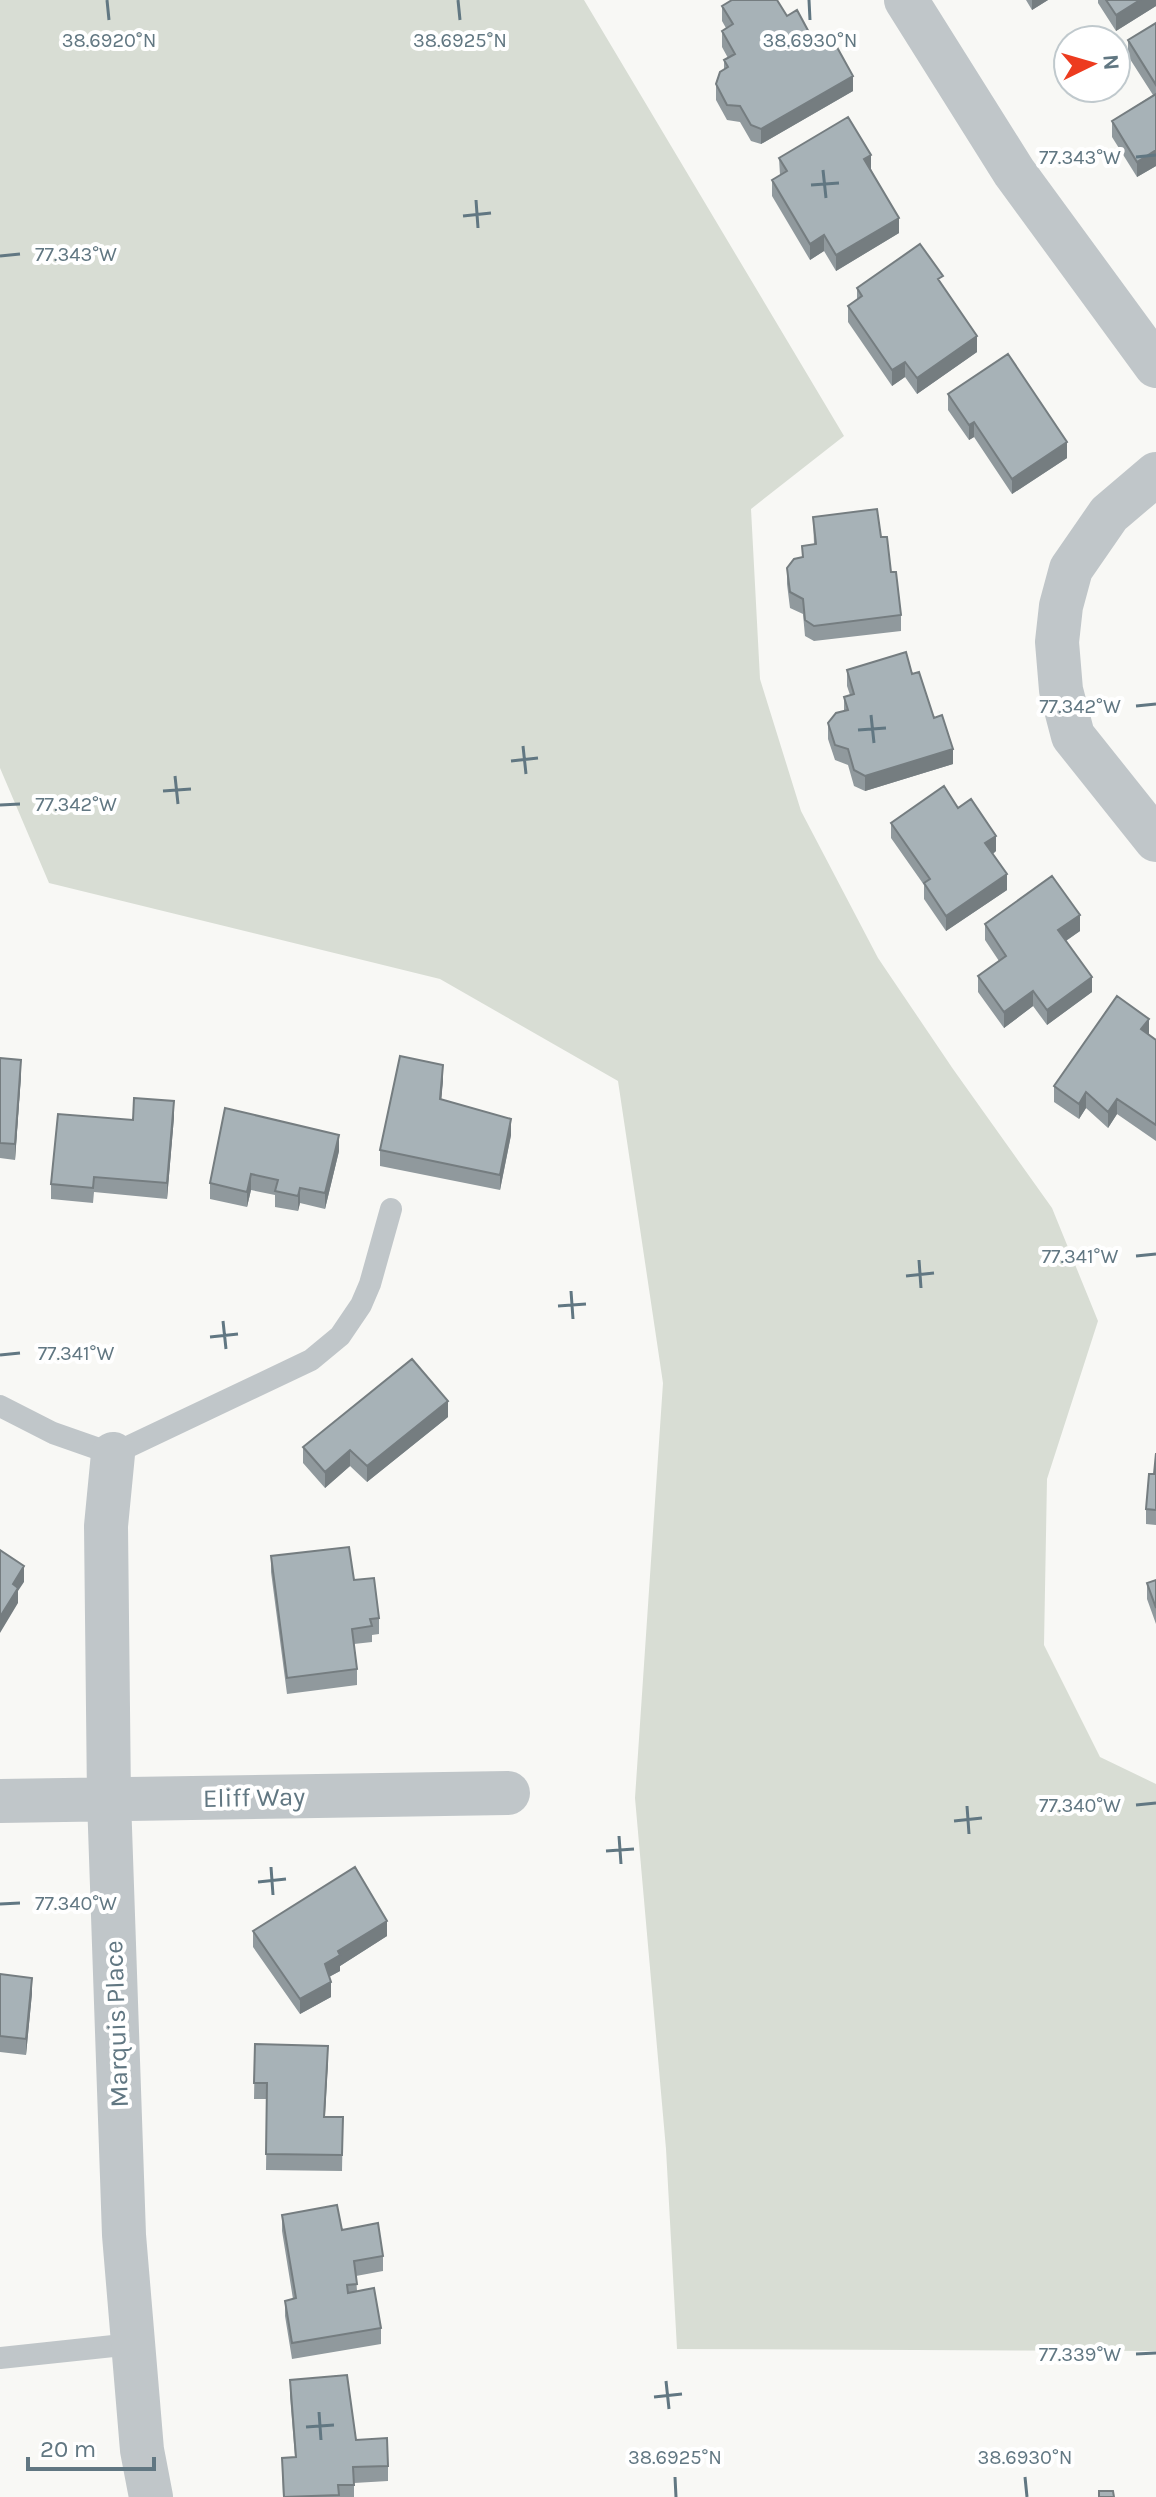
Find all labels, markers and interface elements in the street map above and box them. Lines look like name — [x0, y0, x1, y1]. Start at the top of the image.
north arrow — [1052, 24, 1132, 104]
text: 38.6920°N — [62, 29, 156, 52]
text: 38.6925°N — [413, 29, 507, 52]
text: 38.6930°N — [763, 29, 857, 52]
text: N — [1097, 53, 1125, 71]
text: 77.343°W — [1039, 146, 1121, 169]
text: 77.343°W — [35, 243, 117, 266]
text: 77.342°W — [1039, 695, 1121, 718]
text: 77.342°W — [35, 793, 117, 816]
text: 77.341°W — [1042, 1245, 1118, 1268]
text: 77.341°W — [38, 1342, 114, 1365]
street label: Eliff Way — [203, 1781, 305, 1814]
text: 77.340°W — [1039, 1794, 1121, 1817]
text: 77.340°W — [35, 1892, 117, 1915]
street label: Marquis Place — [98, 1940, 135, 2108]
text: 77.339°W — [1039, 2343, 1121, 2366]
scale bar — [28, 2421, 154, 2471]
text: 20 m — [40, 2435, 96, 2463]
text: 38.6925°N — [628, 2446, 722, 2469]
text: 38.6930°N — [978, 2446, 1072, 2469]

